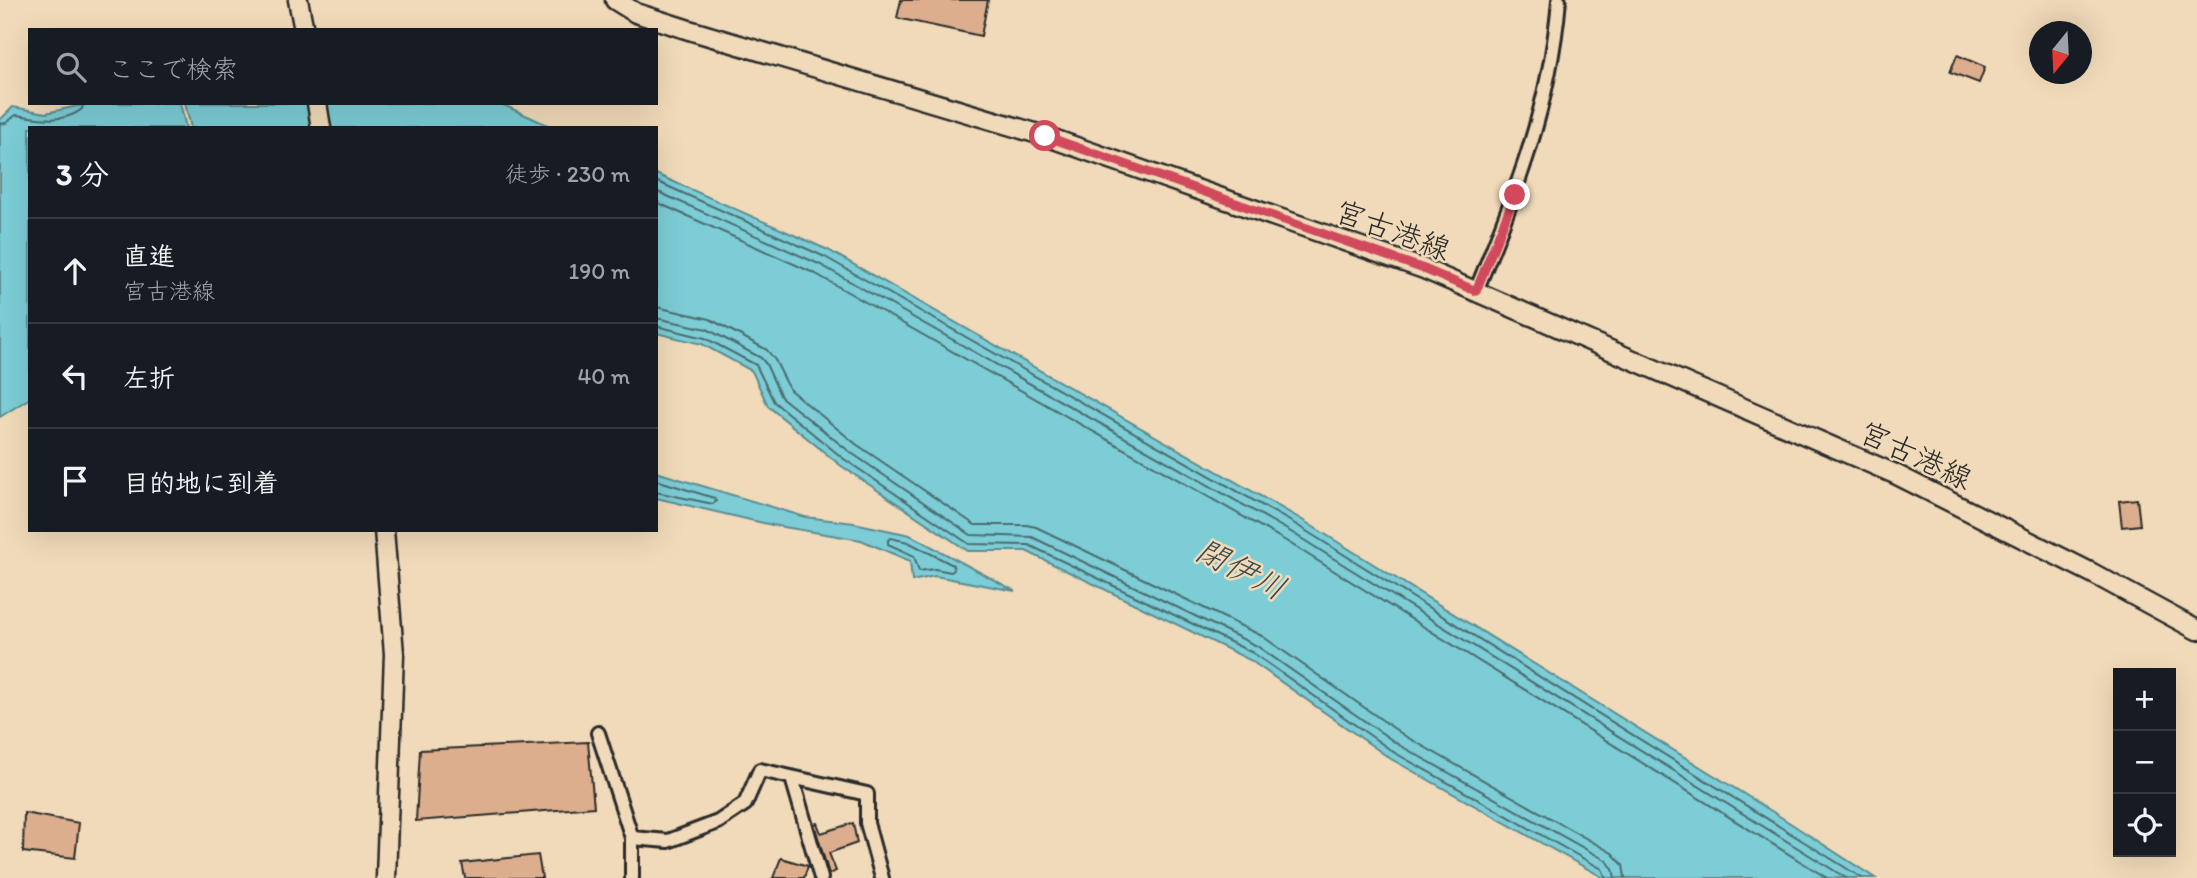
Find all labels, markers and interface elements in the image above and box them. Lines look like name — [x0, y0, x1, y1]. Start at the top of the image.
north arrow — [2029, 21, 2092, 84]
search box — [28, 28, 658, 105]
icon: search — [52, 48, 90, 86]
text: ここで検索 — [108, 53, 238, 85]
route start — [1029, 120, 1060, 151]
text: 3 分 — [56, 156, 109, 193]
text: 徒歩 · 230 m — [505, 160, 630, 188]
route end — [1499, 179, 1530, 210]
street label: 宮古港線 — [1330, 192, 1456, 268]
text: 直進 — [123, 240, 175, 272]
icon: ahead — [56, 252, 94, 290]
text: 190 m — [569, 257, 630, 285]
text: 宮古港線 — [123, 277, 215, 305]
icon: left — [56, 357, 94, 395]
text: 左折 — [123, 362, 175, 394]
text: 40 m — [577, 362, 630, 390]
street label: 宮古港線 — [1854, 413, 1978, 497]
icon: arrive — [56, 462, 94, 500]
text: 目的地に到着 — [123, 467, 279, 499]
water label: 閉伊川 — [1190, 530, 1292, 608]
map controls — [2113, 668, 2176, 857]
button: + — [2113, 668, 2176, 731]
button: − — [2113, 731, 2176, 794]
button: locate — [2113, 794, 2176, 857]

